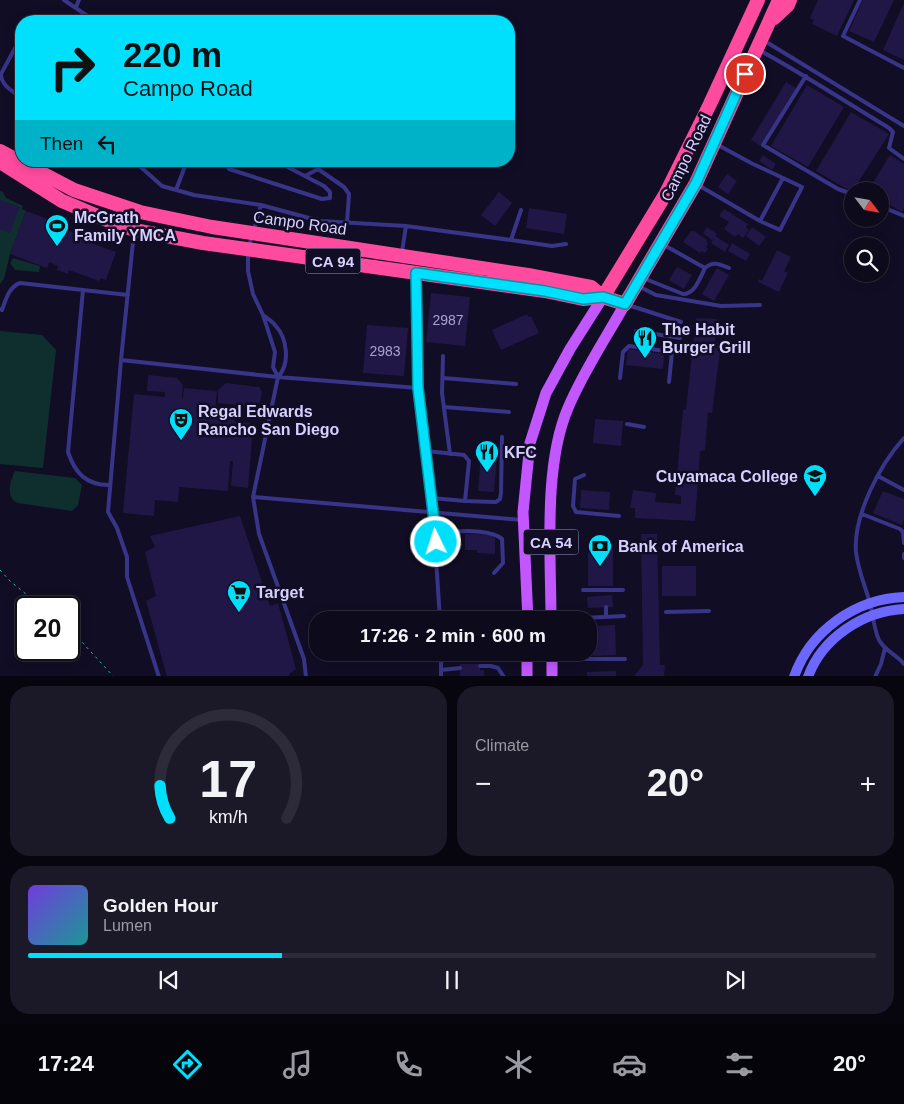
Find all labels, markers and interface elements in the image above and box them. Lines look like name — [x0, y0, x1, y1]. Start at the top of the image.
icon: right — [40, 35, 105, 100]
text: 220 m — [123, 35, 222, 74]
pin — [724, 53, 766, 95]
icon: arrive — [731, 60, 759, 88]
text: Campo Road — [123, 76, 253, 101]
street label: Campo Road — [658, 112, 714, 204]
icon: left — [93, 130, 121, 158]
text: Then — [40, 133, 83, 154]
north arrow — [844, 182, 889, 228]
map controls — [844, 182, 889, 282]
street label: Campo Road — [252, 208, 348, 238]
place label: McGrath Family YMCA — [74, 209, 176, 244]
sports icon: McGrath Family YMCA — [44, 213, 70, 247]
button: search — [844, 237, 889, 282]
road number: CA 94 — [306, 248, 360, 274]
house number: 2987 — [432, 312, 464, 328]
place label: The Habit Burger Grill — [662, 321, 751, 356]
restaurant icon: The Habit Burger Grill — [632, 325, 658, 359]
house number: 2983 — [369, 343, 401, 359]
place label: Regal Edwards Rancho San Diego — [198, 403, 340, 438]
theatre icon: Regal Edwards Rancho San Diego — [168, 407, 194, 441]
restaurant icon: KFC — [474, 439, 500, 473]
place label: KFC — [504, 444, 537, 461]
school or university icon: Cuyamaca College — [802, 463, 828, 497]
place label: Cuyamaca College — [656, 468, 798, 485]
position arrow — [409, 515, 461, 567]
road number: CA 54 — [524, 530, 578, 554]
bank icon: Bank of America — [587, 533, 613, 567]
place label: Bank of America — [618, 538, 744, 555]
supermarket icon: Target — [226, 579, 252, 613]
place label: Target — [256, 584, 304, 601]
speed limit sign: 20 — [15, 596, 80, 661]
text: 17:26 · 2 min · 600 m — [360, 625, 546, 646]
text: Climate — [475, 737, 529, 754]
text: 17 — [200, 750, 257, 808]
text: 20° — [647, 762, 704, 804]
text: − — [475, 768, 491, 799]
text: + — [860, 768, 876, 799]
text: km/h — [209, 807, 248, 827]
text: Golden Hour — [103, 895, 218, 916]
text: Lumen — [103, 917, 152, 934]
icon: previous — [155, 966, 183, 994]
icon: pause — [438, 966, 466, 994]
icon: next — [721, 966, 749, 994]
icon: directions — [170, 1047, 205, 1082]
icon: music — [280, 1047, 315, 1082]
icon: phone — [391, 1047, 426, 1082]
icon: climate — [501, 1047, 536, 1082]
icon: car — [612, 1047, 647, 1082]
icon: filters — [722, 1047, 757, 1082]
text: 17:24 — [38, 1051, 94, 1076]
text: 20° — [833, 1051, 866, 1076]

